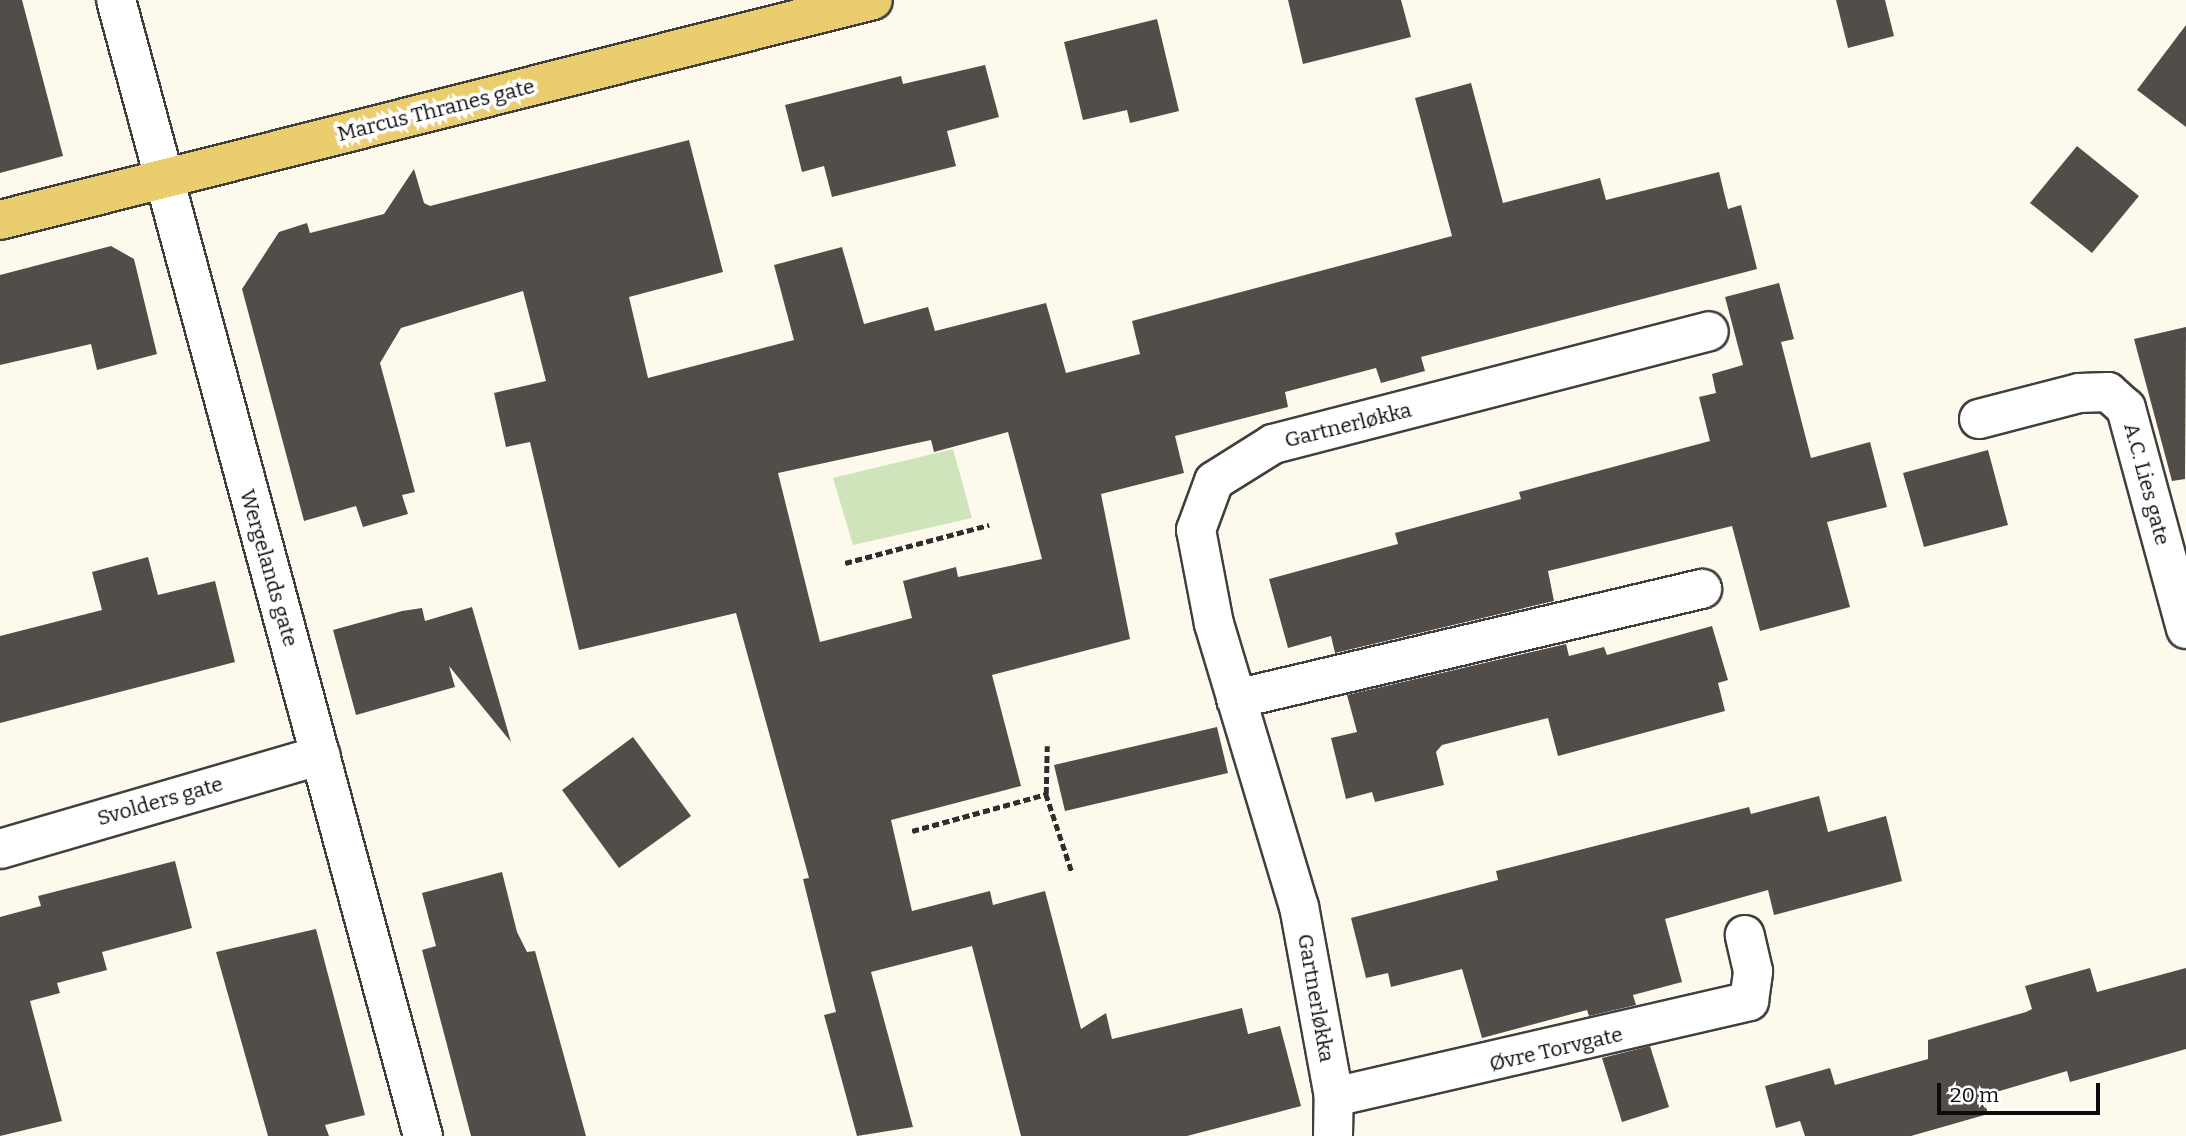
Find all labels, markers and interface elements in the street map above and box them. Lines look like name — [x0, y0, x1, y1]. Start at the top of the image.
street label: Marcus Thranes gate — [335, 73, 537, 147]
street label: Gartnerløkka — [1282, 397, 1414, 453]
street label: A.C. Lies gate — [2119, 420, 2175, 548]
street label: Wergelands gate — [235, 487, 303, 649]
street label: Svolders gate — [94, 771, 226, 831]
street label: Gartnerløkka — [1292, 932, 1340, 1064]
street label: Øvre Torvgate — [1487, 1021, 1625, 1077]
scale bar — [1941, 1070, 2104, 1114]
text: 20 m — [1950, 1082, 1999, 1108]

